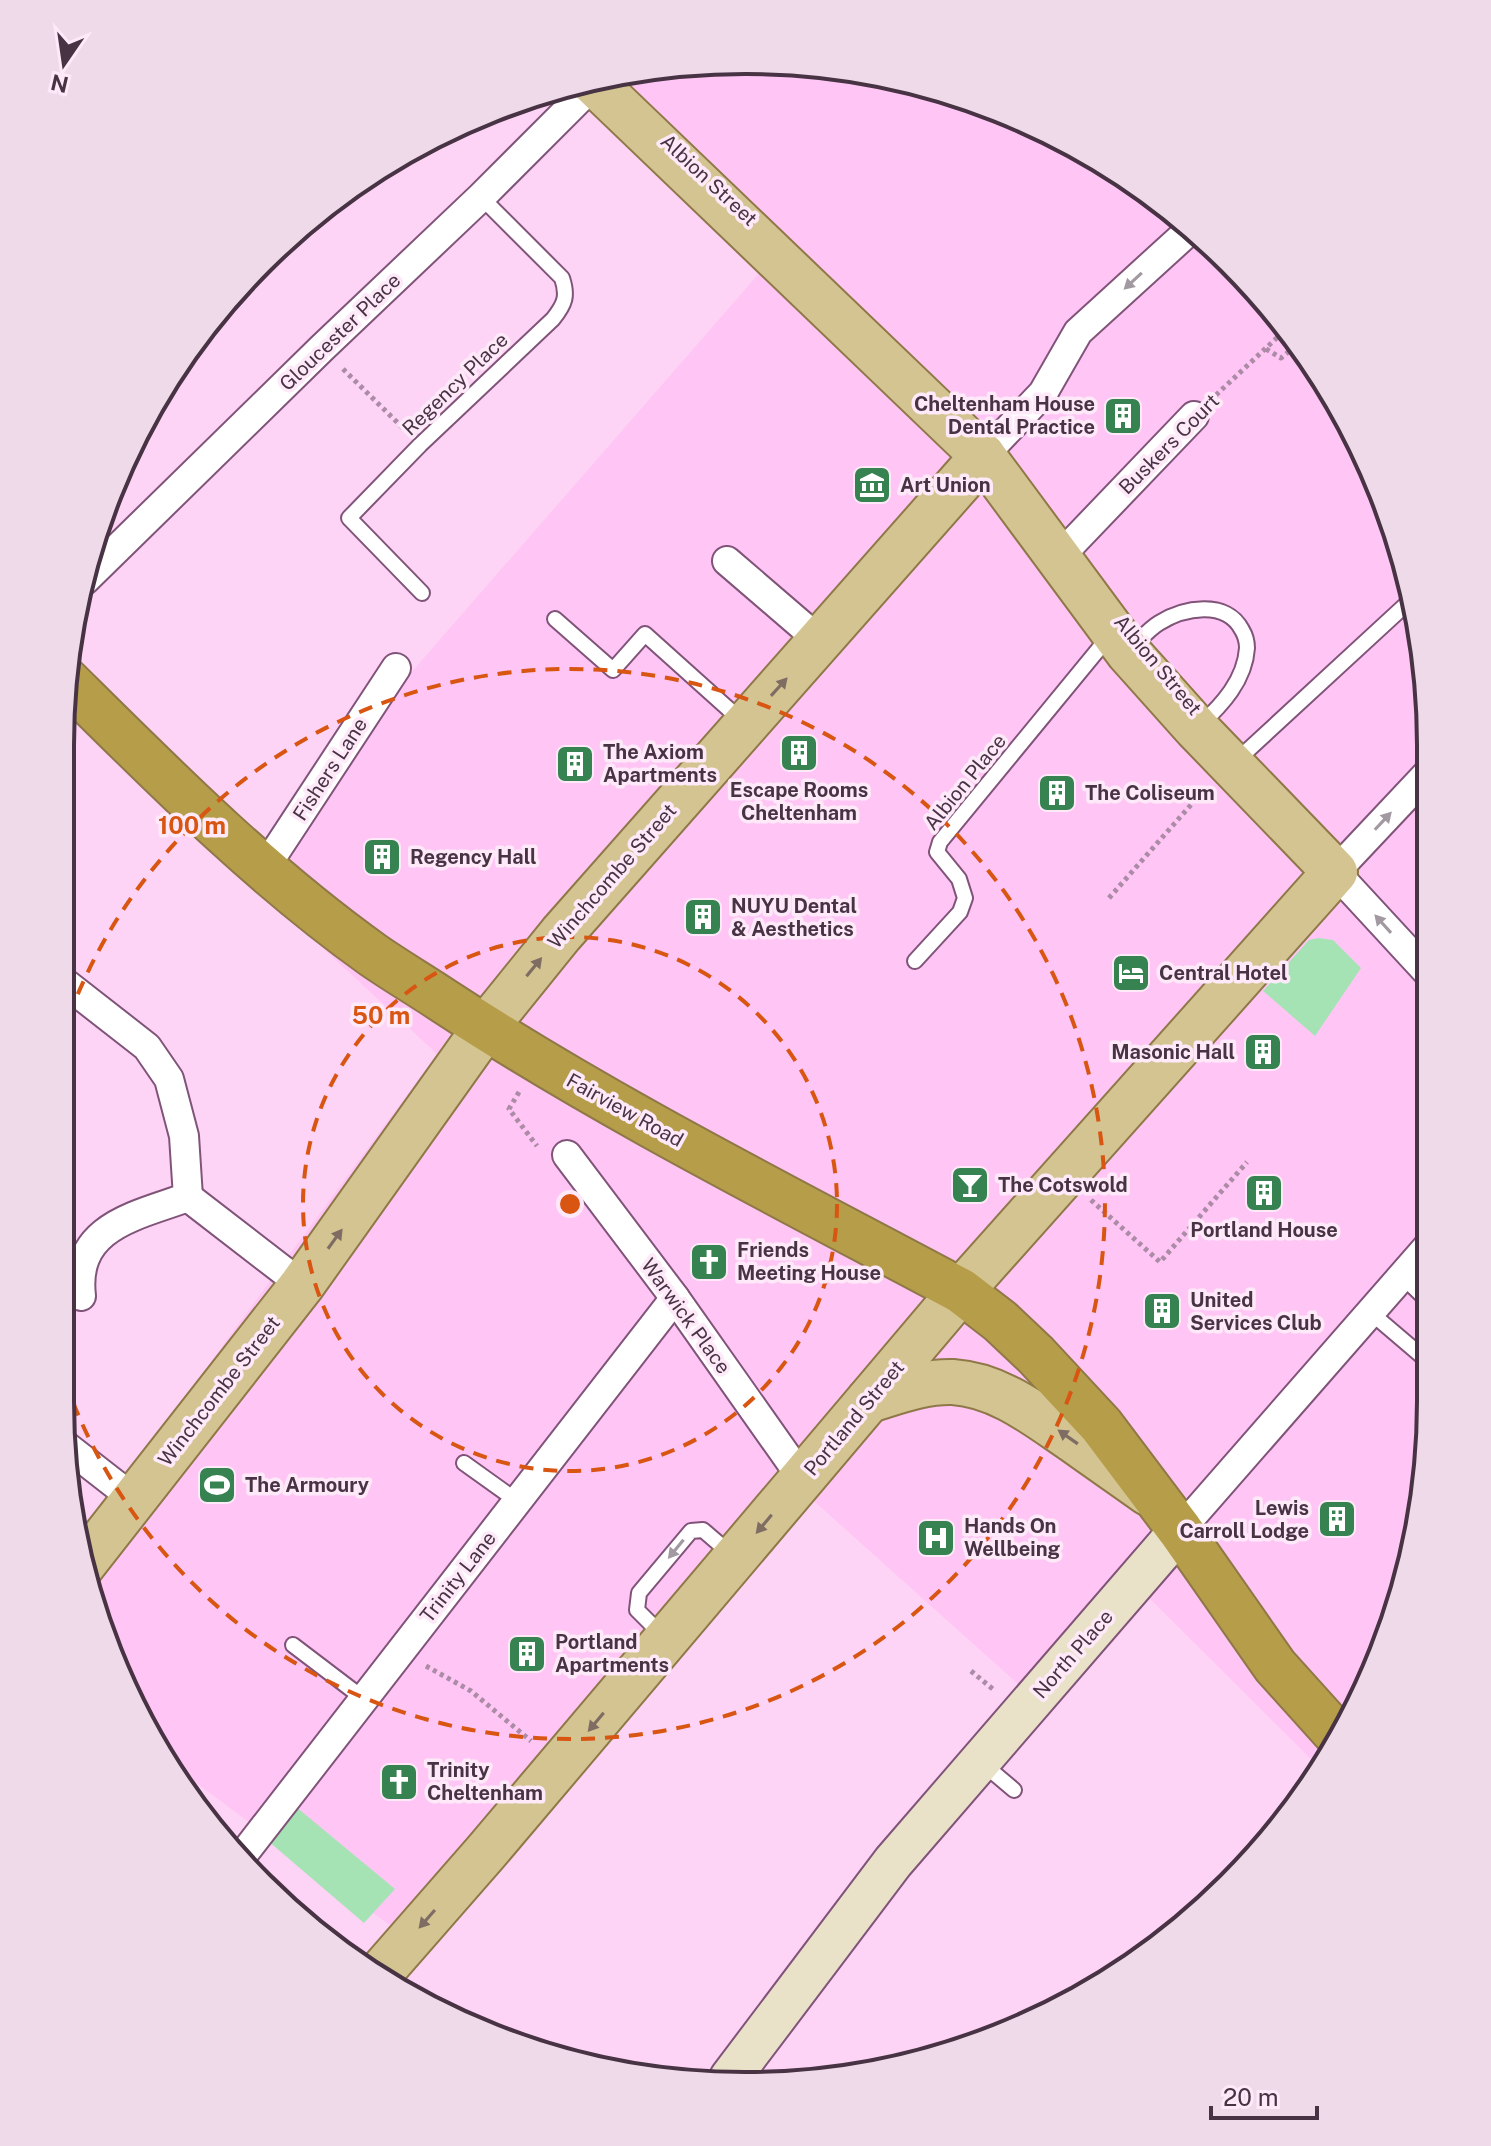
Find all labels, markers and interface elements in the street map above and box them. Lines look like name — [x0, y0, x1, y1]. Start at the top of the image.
north arrow — [24, 24, 104, 104]
text: N — [48, 69, 71, 98]
street label: Albion Street — [656, 129, 762, 231]
street label: Gloucester Place — [275, 268, 405, 396]
one-way arrow — [1124, 272, 1143, 290]
street label: Regency Place — [397, 328, 513, 440]
street label: Buskers Court — [1114, 389, 1224, 499]
place label: Cheltenham House Dental Practice — [914, 392, 1095, 439]
building icon: Cheltenham House Dental Practice — [1102, 395, 1144, 437]
museum icon: Art Union — [851, 464, 893, 506]
place label: Art Union — [900, 473, 991, 497]
street label: Albion Street — [1109, 610, 1207, 720]
one-way arrow — [770, 678, 787, 698]
street label: Fishers Lane — [288, 713, 372, 825]
street label: Albion Place — [919, 729, 1011, 835]
building icon: Escape Rooms Cheltenham — [778, 732, 820, 774]
place label: The Axiom Apartments — [603, 740, 717, 787]
building icon: The Axiom Apartments — [554, 743, 596, 785]
building icon: The Coliseum — [1036, 772, 1078, 814]
place label: Escape Rooms Cheltenham — [730, 778, 868, 825]
place label: The Coliseum — [1085, 781, 1215, 805]
street label: Winchcombe Street — [543, 799, 681, 953]
text: 100 m — [158, 811, 226, 839]
one-way arrow — [1373, 812, 1391, 831]
building icon: Regency Hall — [361, 836, 403, 878]
place label: Regency Hall — [410, 845, 537, 869]
place label: NUYU Dental & Aesthetics — [731, 894, 857, 941]
building icon: NUYU Dental & Aesthetics — [682, 896, 724, 938]
one-way arrow — [1374, 915, 1392, 934]
hotel icon: Central Hotel — [1110, 952, 1152, 994]
one-way arrow — [525, 957, 542, 977]
place label: Central Hotel — [1159, 961, 1288, 985]
text: 50 m — [352, 1001, 410, 1029]
building icon: Masonic Hall — [1242, 1031, 1284, 1073]
place label: Masonic Hall — [1111, 1040, 1235, 1064]
street label: Fairview Road — [562, 1068, 688, 1152]
bar icon: The Cotswold — [949, 1164, 991, 1206]
building icon: Portland House — [1243, 1172, 1285, 1214]
place label: The Cotswold — [998, 1173, 1128, 1197]
centre of rings — [556, 1190, 584, 1218]
place label: Portland House — [1190, 1218, 1338, 1242]
one-way arrow — [327, 1228, 342, 1249]
place label: Friends Meeting House — [737, 1238, 881, 1285]
church icon: Friends Meeting House — [688, 1241, 730, 1283]
street label: Warwick Place — [636, 1254, 736, 1378]
place label: United Services Club — [1190, 1288, 1322, 1335]
building icon: United Services Club — [1141, 1290, 1183, 1332]
street label: Winchcombe Street — [153, 1311, 285, 1471]
street label: Portland Street — [799, 1356, 909, 1480]
one-way arrow — [1058, 1430, 1079, 1445]
sports icon: The Armoury — [196, 1464, 238, 1506]
place label: The Armoury — [245, 1473, 369, 1497]
place label: Lewis Carroll Lodge — [1179, 1496, 1309, 1543]
building icon: Lewis Carroll Lodge — [1316, 1498, 1358, 1540]
one-way arrow — [756, 1513, 773, 1533]
place label: Hands On Wellbeing — [964, 1514, 1061, 1561]
hospital icon: Hands On Wellbeing — [915, 1517, 957, 1559]
street label: Trinity Lane — [415, 1527, 501, 1627]
one-way arrow — [668, 1539, 685, 1559]
street label: North Place — [1028, 1605, 1118, 1703]
place label: Portland Apartments — [555, 1630, 669, 1677]
building icon: Portland Apartments — [506, 1633, 548, 1675]
one-way arrow — [588, 1712, 605, 1732]
place label: Trinity Cheltenham — [427, 1758, 543, 1805]
church icon: Trinity Cheltenham — [378, 1761, 420, 1803]
one-way arrow — [418, 1910, 436, 1929]
scale bar — [1211, 2070, 1317, 2120]
text: 20 m — [1223, 2083, 1279, 2111]

